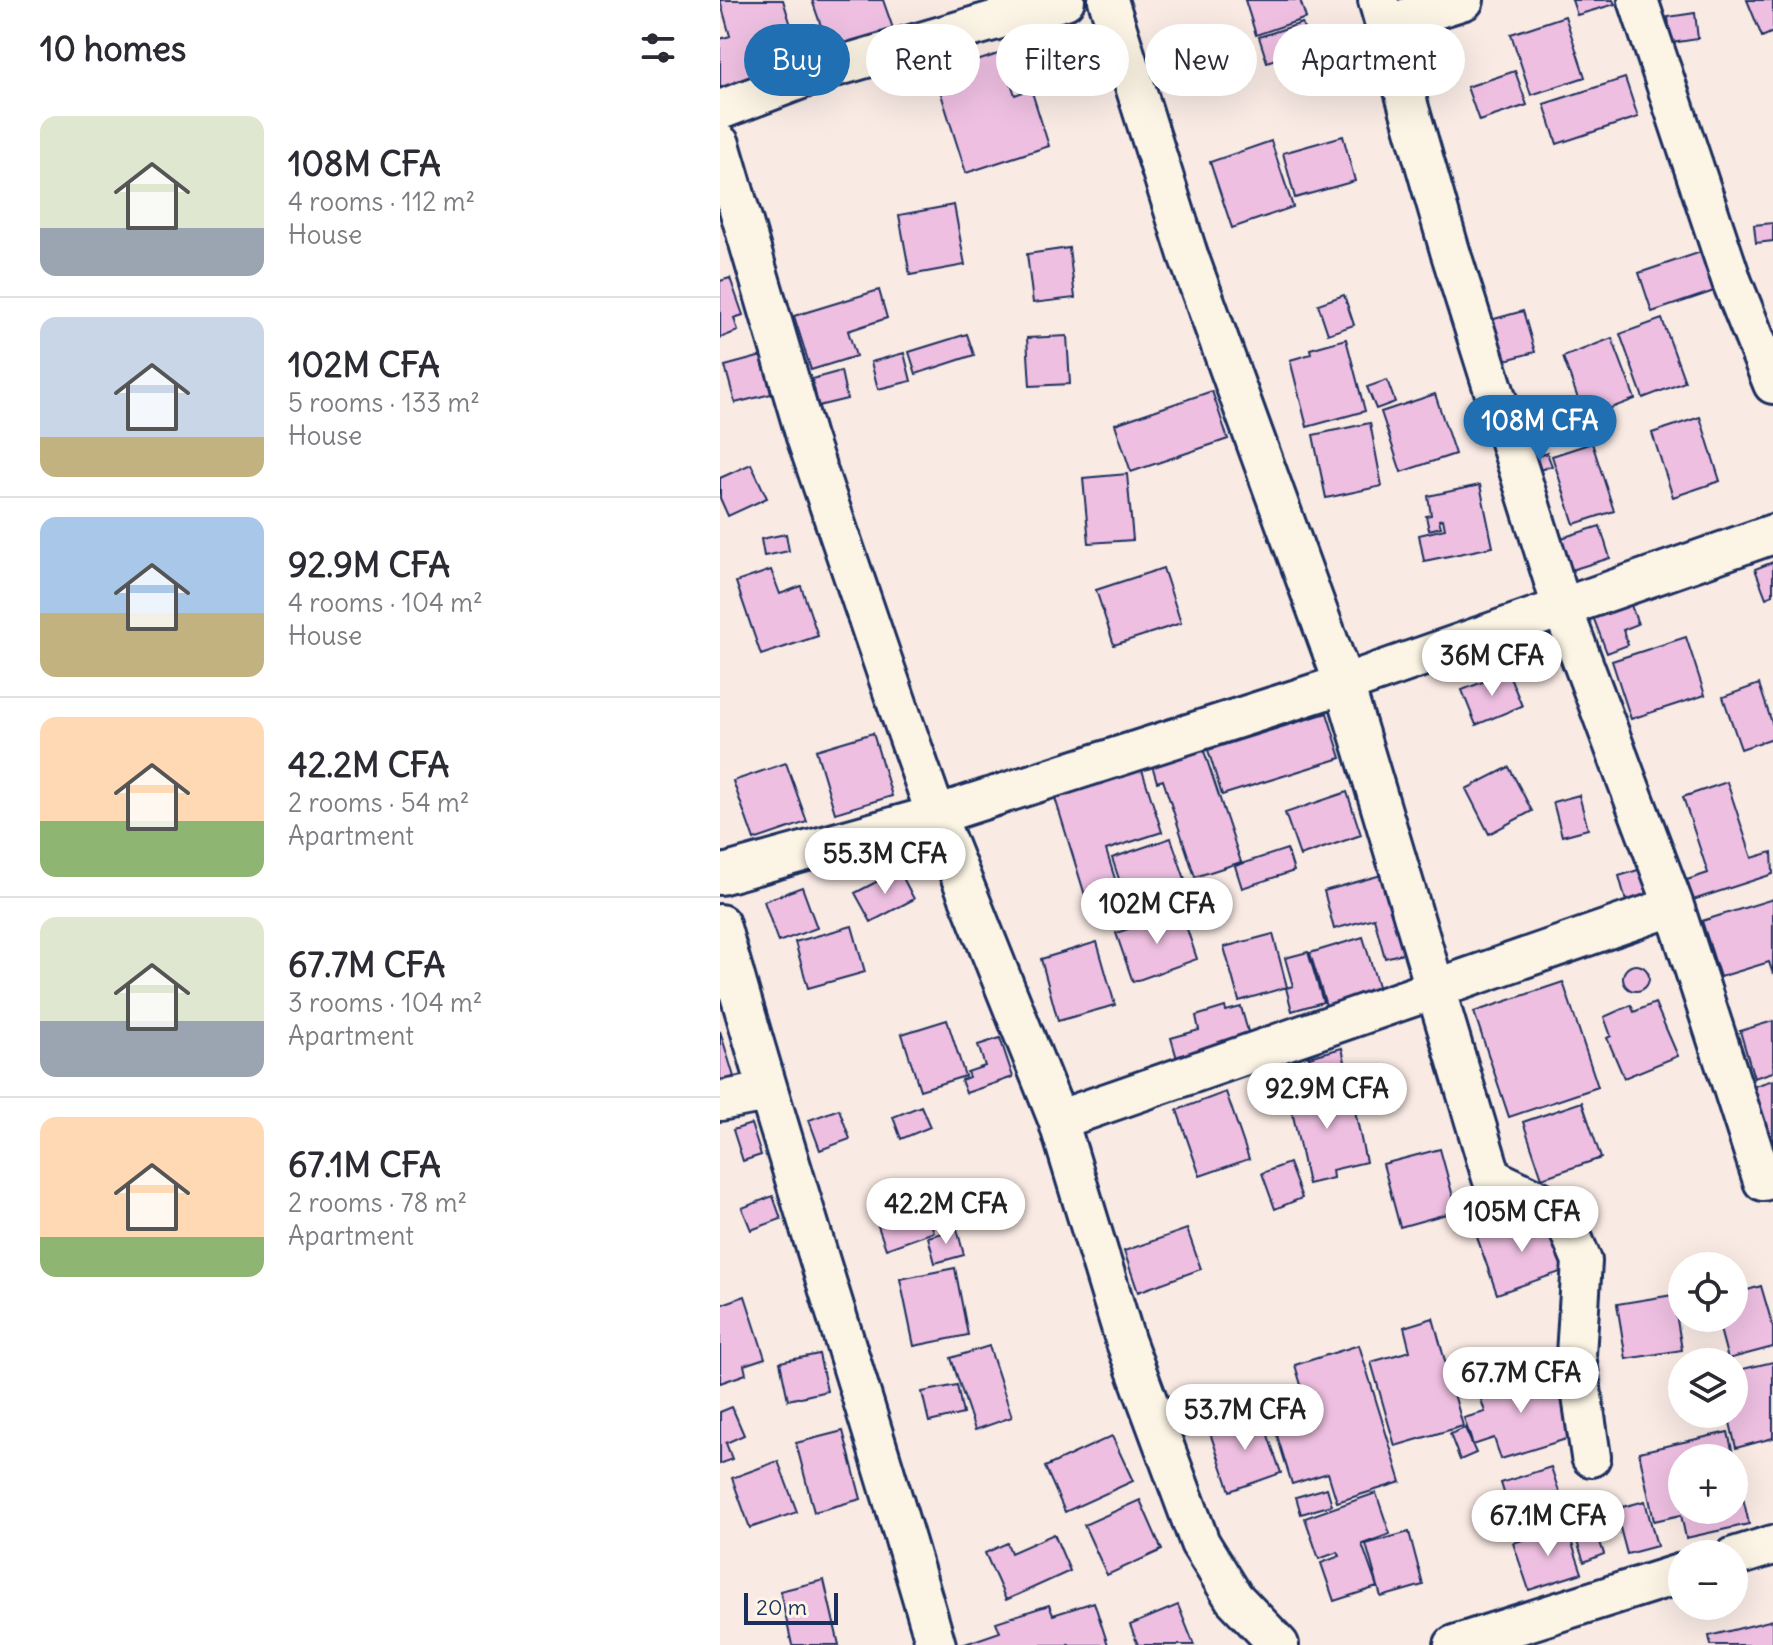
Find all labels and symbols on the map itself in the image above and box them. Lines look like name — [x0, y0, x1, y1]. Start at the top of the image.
pin: 108M CFA — [1457, 395, 1623, 463]
pin: 36M CFA — [1418, 630, 1566, 698]
pin: 55.3M CFA — [793, 828, 977, 896]
pin: 102M CFA — [1074, 878, 1240, 946]
pin: 92.9M CFA — [1235, 1063, 1419, 1131]
pin: 42.2M CFA — [854, 1178, 1038, 1246]
pin: 105M CFA — [1439, 1186, 1605, 1254]
pin: 67.7M CFA — [1429, 1347, 1613, 1415]
pin: 53.7M CFA — [1153, 1384, 1337, 1452]
pin: 67.1M CFA — [1456, 1490, 1640, 1558]
scale bar — [744, 1589, 838, 1625]

